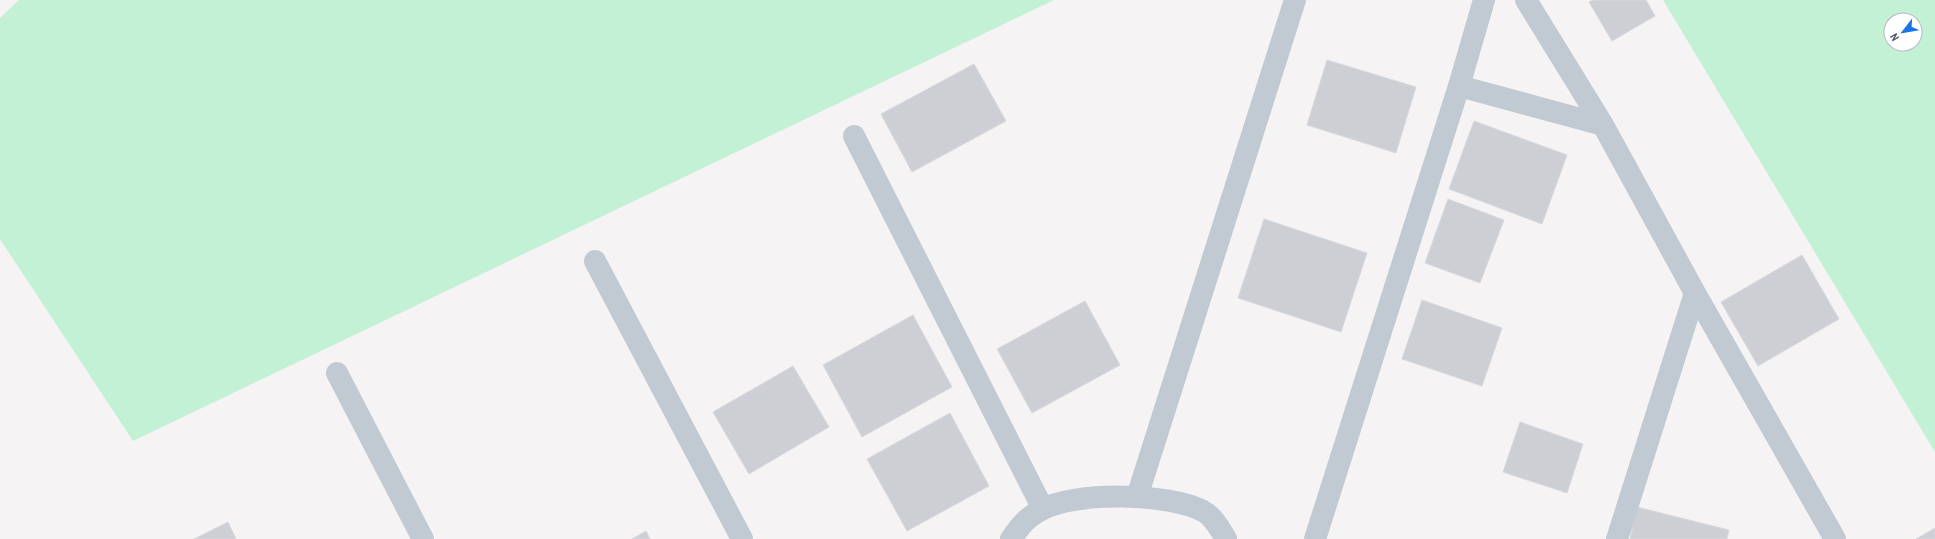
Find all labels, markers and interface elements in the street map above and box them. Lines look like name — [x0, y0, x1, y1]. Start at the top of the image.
north arrow — [1883, 12, 1923, 52]
text: N — [1887, 31, 1902, 44]

